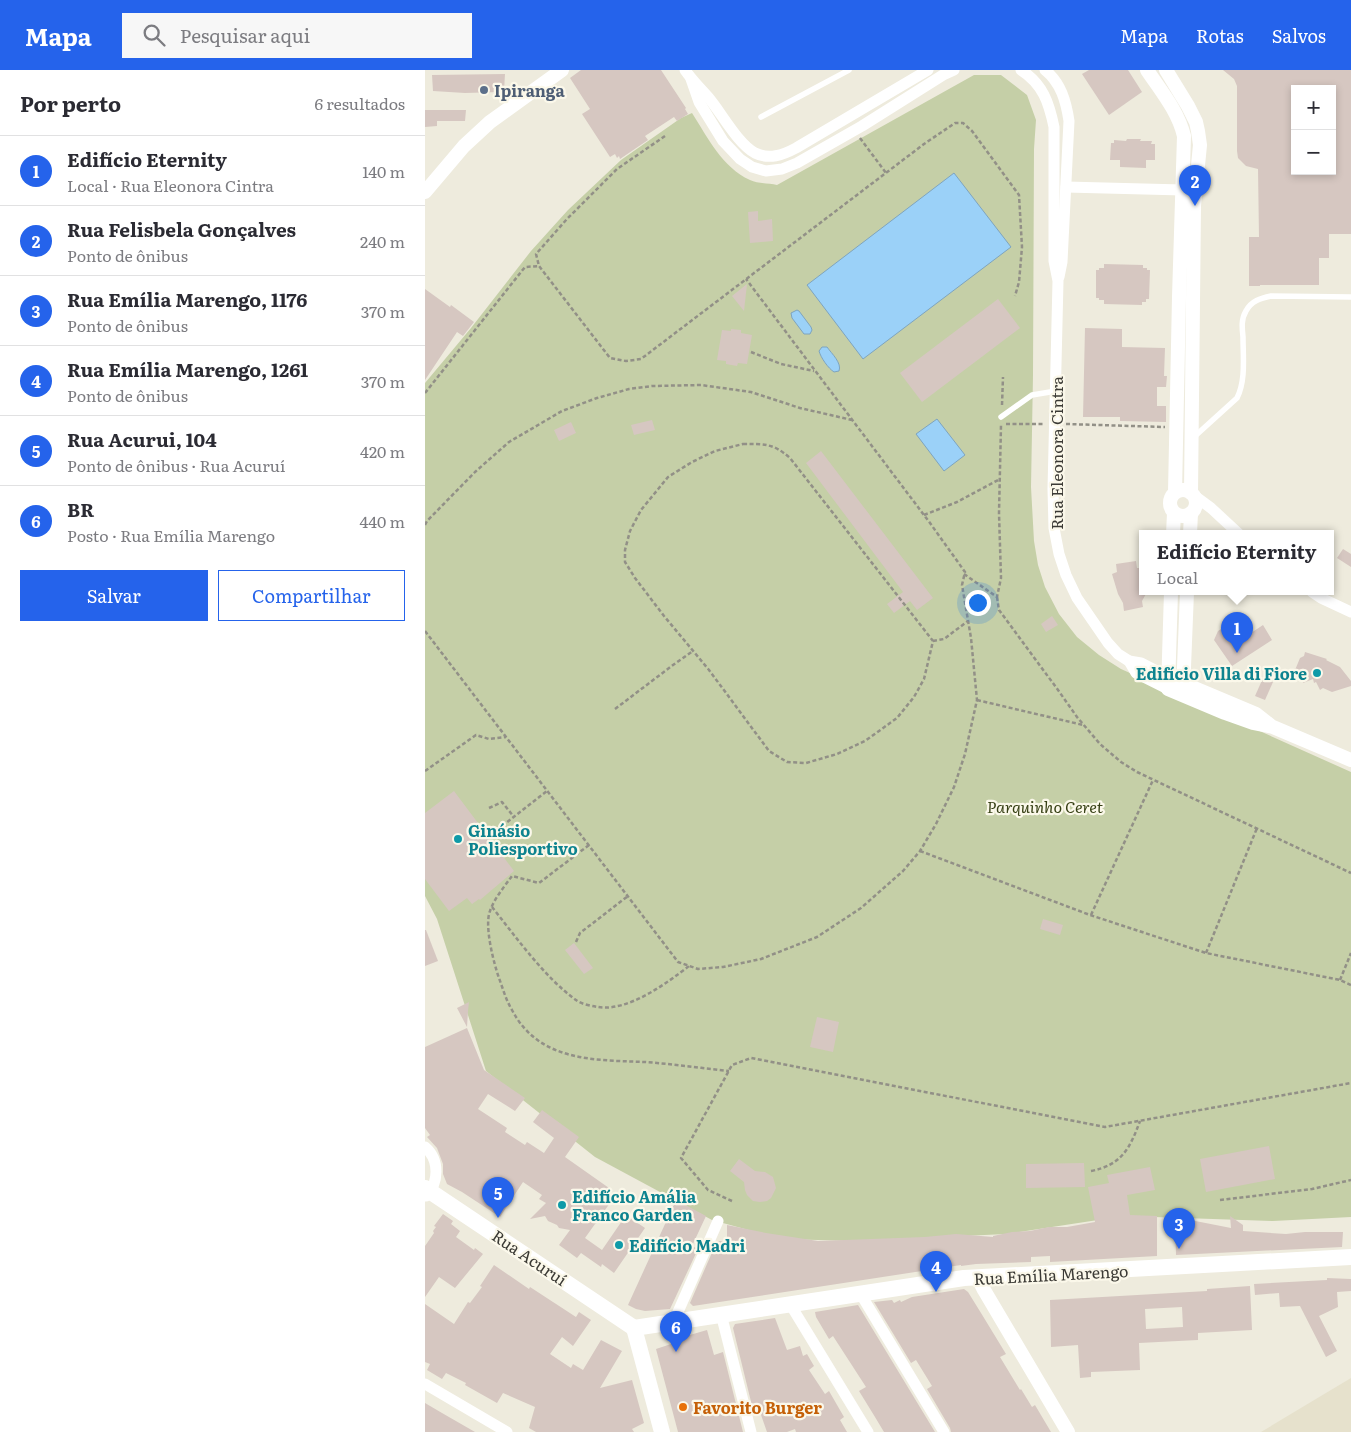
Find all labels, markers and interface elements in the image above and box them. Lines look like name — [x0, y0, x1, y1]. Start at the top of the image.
search box — [122, 13, 472, 58]
text: Mapa — [25, 18, 92, 53]
icon: search — [140, 21, 168, 49]
text: Pesquisar aqui — [180, 21, 310, 49]
text: Mapa — [1120, 22, 1168, 49]
text: Rotas — [1196, 22, 1244, 49]
text: Salvos — [1272, 22, 1326, 49]
place label: Ipiranga — [494, 78, 565, 102]
marker: Ipiranga — [478, 84, 490, 96]
map controls — [1291, 85, 1336, 175]
button: + — [1291, 85, 1336, 130]
text: Por perto — [20, 87, 121, 118]
text: 6 resultados — [314, 91, 405, 115]
button: − — [1291, 130, 1336, 175]
text: Edifício Eternity — [67, 145, 227, 173]
text: 1 — [33, 159, 39, 183]
text: 140 m — [362, 159, 405, 183]
pin: 2 — [1179, 165, 1211, 206]
text: Local · Rua Eleonora Cintra — [67, 173, 274, 197]
text: Rua Felisbela Gonçalves — [67, 215, 296, 243]
text: 2 — [32, 229, 40, 253]
text: 240 m — [360, 229, 405, 253]
text: Ponto de ônibus — [67, 243, 188, 267]
text: Rua Emília Marengo, 1176 — [67, 285, 307, 313]
text: 3 — [32, 299, 40, 323]
text: 370 m — [361, 299, 405, 323]
text: Ponto de ônibus — [67, 313, 188, 337]
text: Rua Emília Marengo, 1261 — [67, 355, 308, 383]
text: 4 — [31, 369, 41, 393]
text: 370 m — [361, 369, 405, 393]
street label: Rua Eleonora Cintra — [1044, 376, 1068, 530]
text: Ponto de ônibus — [67, 383, 188, 407]
text: Rua Acurui, 104 — [67, 425, 217, 453]
text: 5 — [32, 439, 40, 463]
text: 420 m — [360, 439, 405, 463]
text: Ponto de ônibus · Rua Acuruí — [67, 453, 285, 477]
text: BR — [67, 495, 94, 523]
text: 6 — [31, 509, 41, 533]
text: 440 m — [359, 509, 405, 533]
text: Posto · Rua Emília Marengo — [67, 523, 275, 547]
popup — [1139, 530, 1334, 595]
text: Edifício Eternity — [1157, 537, 1316, 565]
text: Local — [1157, 565, 1198, 589]
button: Salvar — [20, 570, 208, 621]
button: Compartilhar — [218, 570, 405, 621]
your location — [965, 590, 991, 616]
pin: 1 — [1221, 612, 1253, 653]
place label: Edifício Villa di Fiore — [1136, 661, 1307, 685]
marker: Edifício Villa di Fiore — [1311, 667, 1323, 679]
park label: Parquinho Ceret — [987, 794, 1104, 818]
place label: Ginásio Poliesportivo — [468, 818, 578, 860]
marker: Ginásio Poliesportivo — [452, 833, 464, 845]
pin: 5 — [482, 1177, 514, 1218]
place label: Edifício Amália Franco Garden — [572, 1184, 697, 1226]
marker: Edifício Amália Franco Garden — [556, 1199, 568, 1211]
pin: 3 — [1163, 1208, 1195, 1249]
street label: Rua Acuruí — [488, 1223, 572, 1291]
place label: Edifício Madri — [629, 1233, 745, 1257]
marker: Edifício Madri — [613, 1239, 625, 1251]
pin: 4 — [920, 1251, 952, 1292]
street label: Rua Emília Marengo — [973, 1258, 1129, 1290]
pin: 6 — [660, 1311, 692, 1352]
place label: Favorito Burger — [693, 1395, 822, 1419]
marker: Favorito Burger — [677, 1401, 689, 1413]

